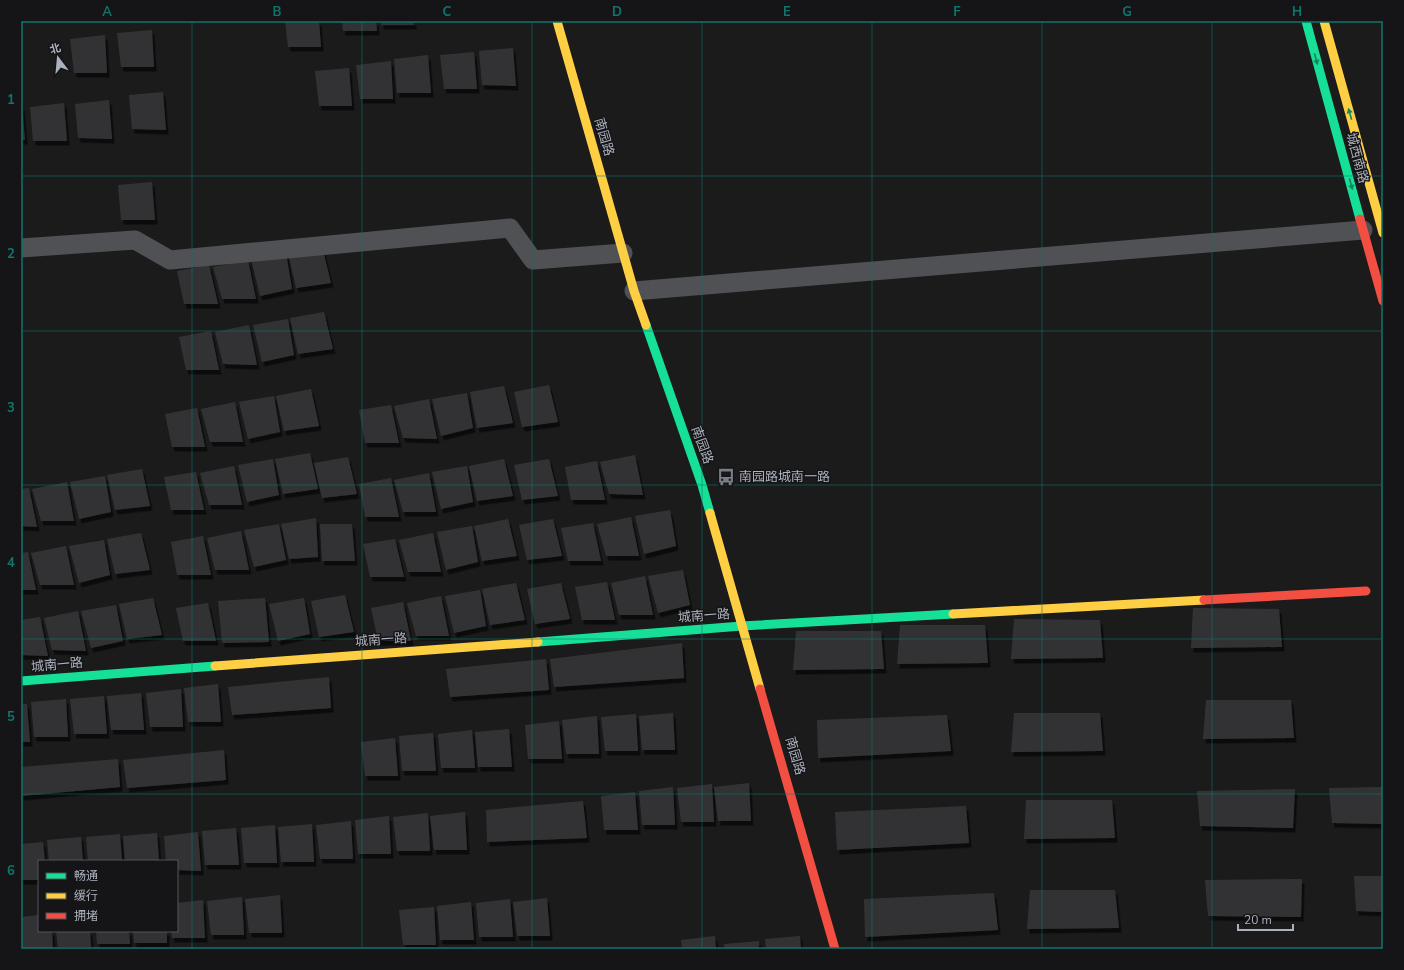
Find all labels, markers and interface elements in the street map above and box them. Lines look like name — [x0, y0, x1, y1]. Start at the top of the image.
text: A — [102, 3, 112, 21]
text: B — [273, 3, 282, 21]
text: C — [443, 3, 452, 21]
text: D — [612, 3, 622, 21]
text: E — [783, 3, 791, 21]
text: F — [953, 3, 961, 21]
text: G — [1122, 3, 1132, 21]
text: H — [1292, 3, 1302, 21]
north arrow — [38, 38, 78, 78]
text: 北 — [48, 40, 63, 58]
one-way arrow — [1313, 53, 1319, 65]
text: 1 — [7, 91, 15, 109]
one-way arrow — [1347, 108, 1353, 120]
street label: 南园路 — [590, 116, 618, 158]
street label: 城西南路 — [1342, 131, 1372, 185]
one-way arrow — [1348, 178, 1354, 190]
text: 2 — [7, 245, 15, 263]
text: 3 — [7, 399, 15, 417]
street label: 南园路 — [687, 424, 717, 466]
bus stop icon: 南园路城南一路 — [716, 467, 736, 487]
place label: 南园路城南一路 — [739, 468, 830, 486]
text: 4 — [7, 554, 15, 572]
street label: 城南一路 — [677, 605, 731, 627]
street label: 城南一路 — [354, 629, 408, 651]
street label: 城南一路 — [30, 654, 84, 676]
text: 5 — [7, 708, 15, 726]
street label: 南园路 — [781, 735, 809, 777]
legend — [38, 860, 178, 932]
text: 6 — [7, 862, 15, 880]
text: 畅通 — [74, 868, 98, 884]
text: 缓行 — [74, 888, 98, 904]
scale bar — [1238, 906, 1293, 932]
text: 拥堵 — [74, 908, 98, 924]
text: 20 m — [1244, 912, 1272, 928]

